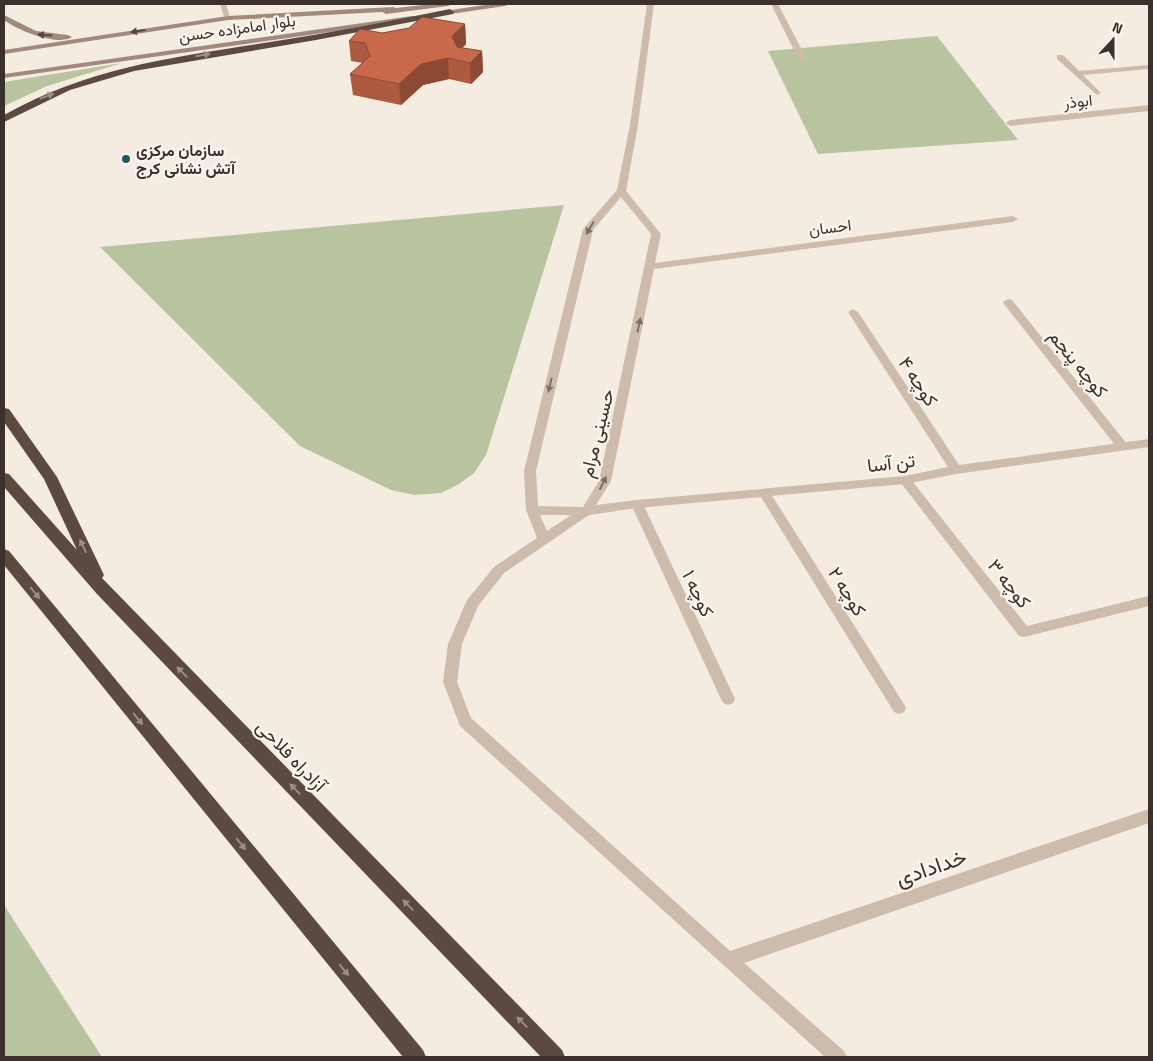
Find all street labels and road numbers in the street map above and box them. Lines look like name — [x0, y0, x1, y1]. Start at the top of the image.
street label: بلوار امامزاده حسن — [177, 8, 297, 48]
street label: ابوذر — [1061, 88, 1094, 115]
street label: احسان — [807, 212, 853, 242]
street label: کوچه پنجم — [1042, 322, 1116, 404]
street label: کوچه ۴ — [892, 350, 946, 412]
street label: حسینی مرام — [571, 386, 621, 480]
street label: تن آسا — [865, 445, 917, 479]
street label: کوچه ۳ — [981, 552, 1039, 614]
street label: کوچه ۲ — [821, 561, 875, 621]
street label: کوچه ۱ — [675, 565, 723, 621]
street label: آزادراه فلاحی — [250, 712, 335, 799]
street label: خدادادی — [891, 839, 971, 895]

